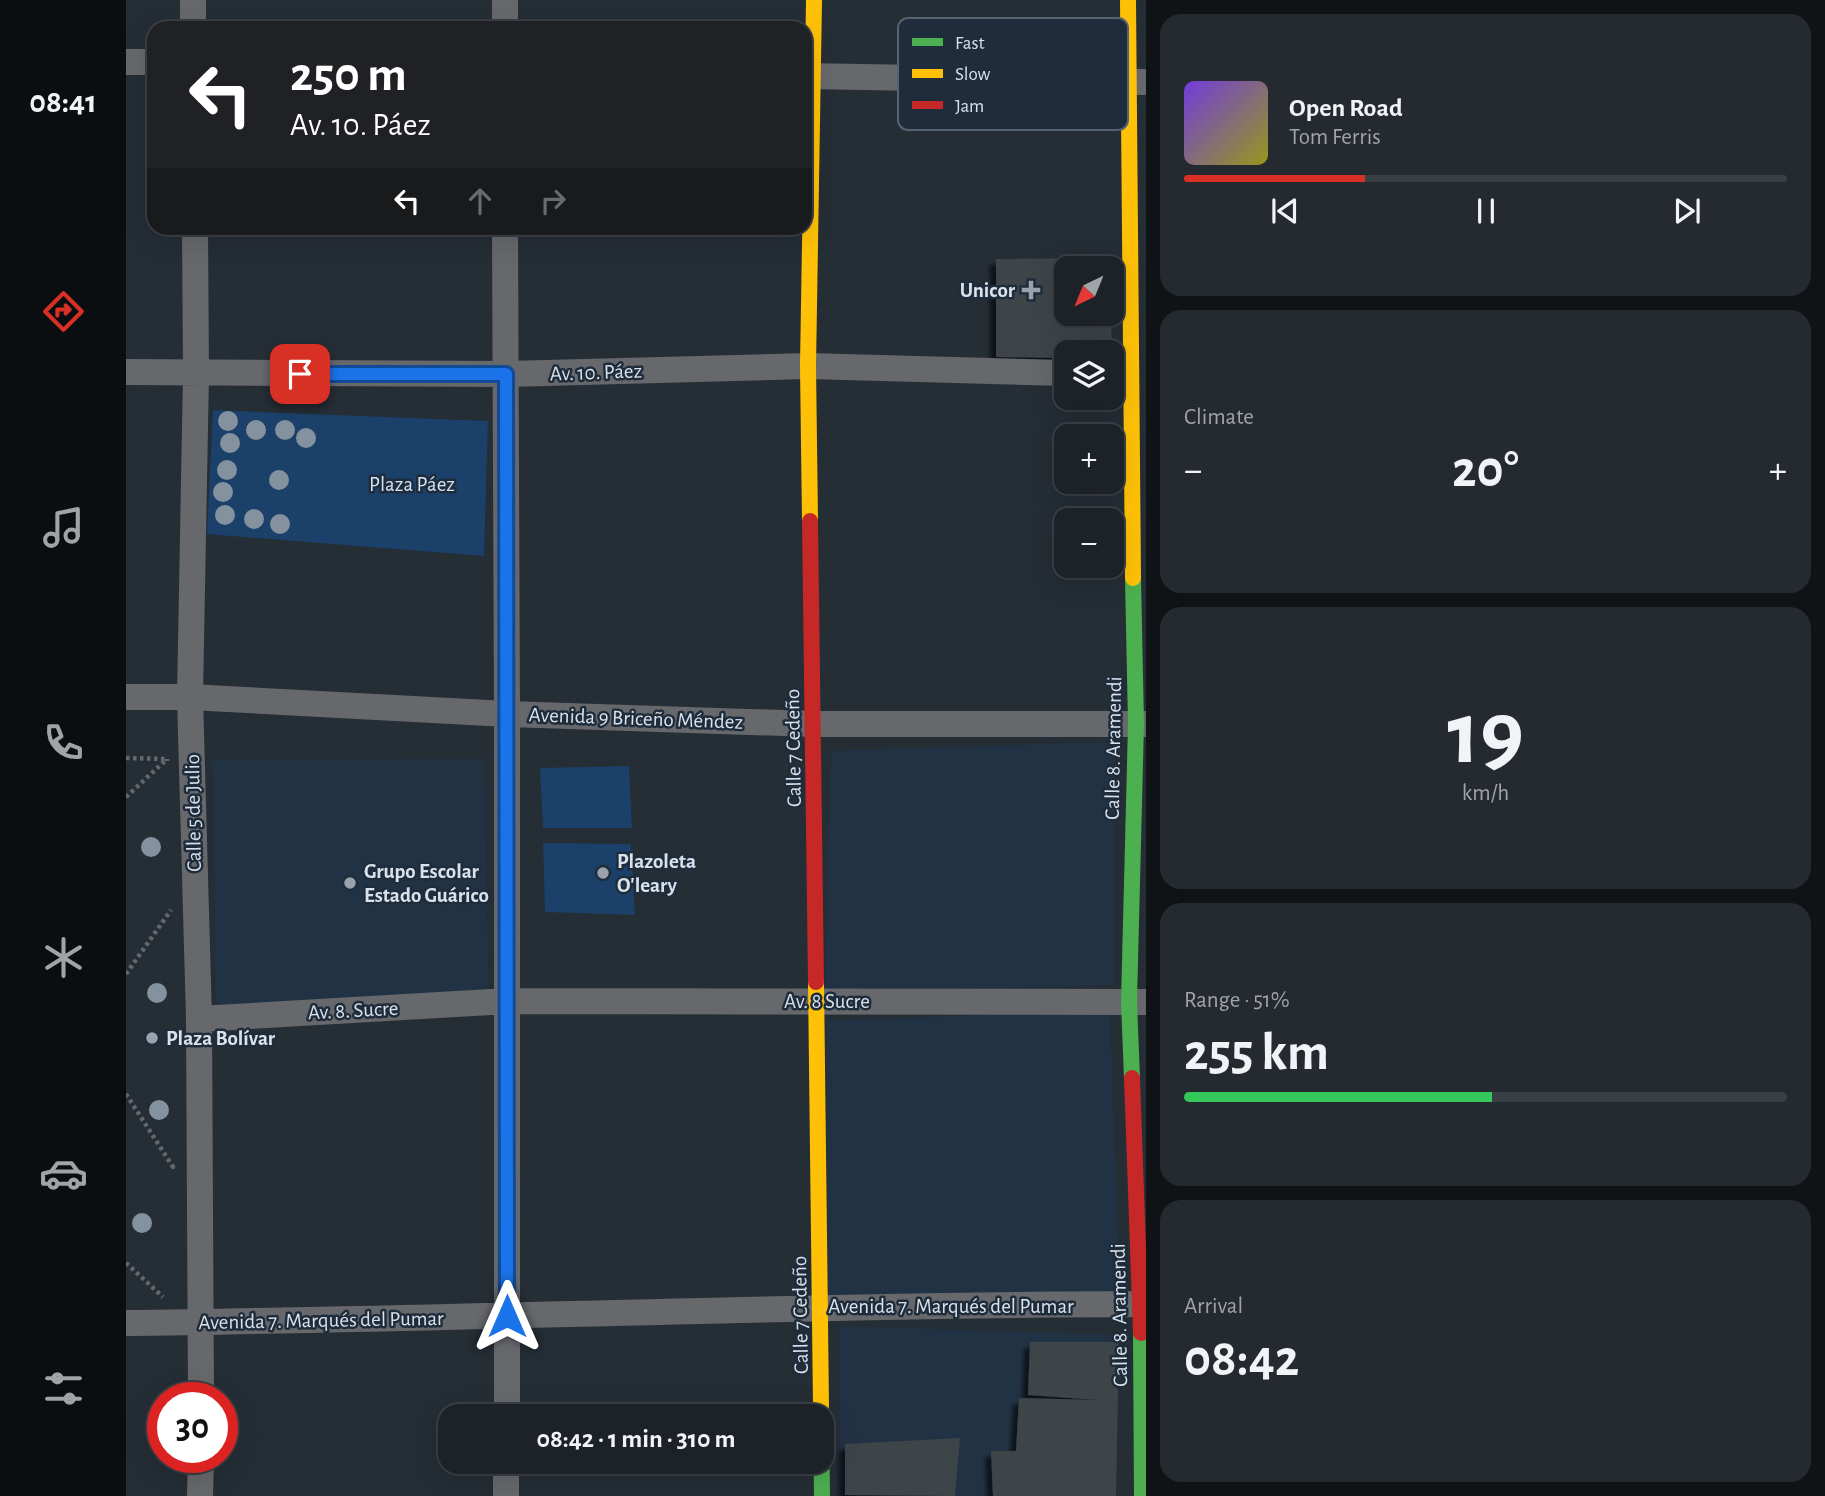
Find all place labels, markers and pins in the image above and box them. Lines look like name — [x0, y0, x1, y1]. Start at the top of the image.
place label: Unicor — [960, 280, 1016, 301]
marker: Unicor — [1021, 280, 1041, 300]
pin — [270, 344, 330, 404]
place label: Plazoleta O'leary — [617, 851, 696, 896]
place label: Grupo Escolar Estado Guárico — [364, 861, 489, 906]
marker: Plazoleta O'leary — [595, 865, 611, 881]
marker: Grupo Escolar Estado Guárico — [342, 875, 358, 891]
place label: Plaza Bolívar — [166, 1028, 276, 1049]
marker: Plaza Bolívar — [144, 1030, 160, 1046]

